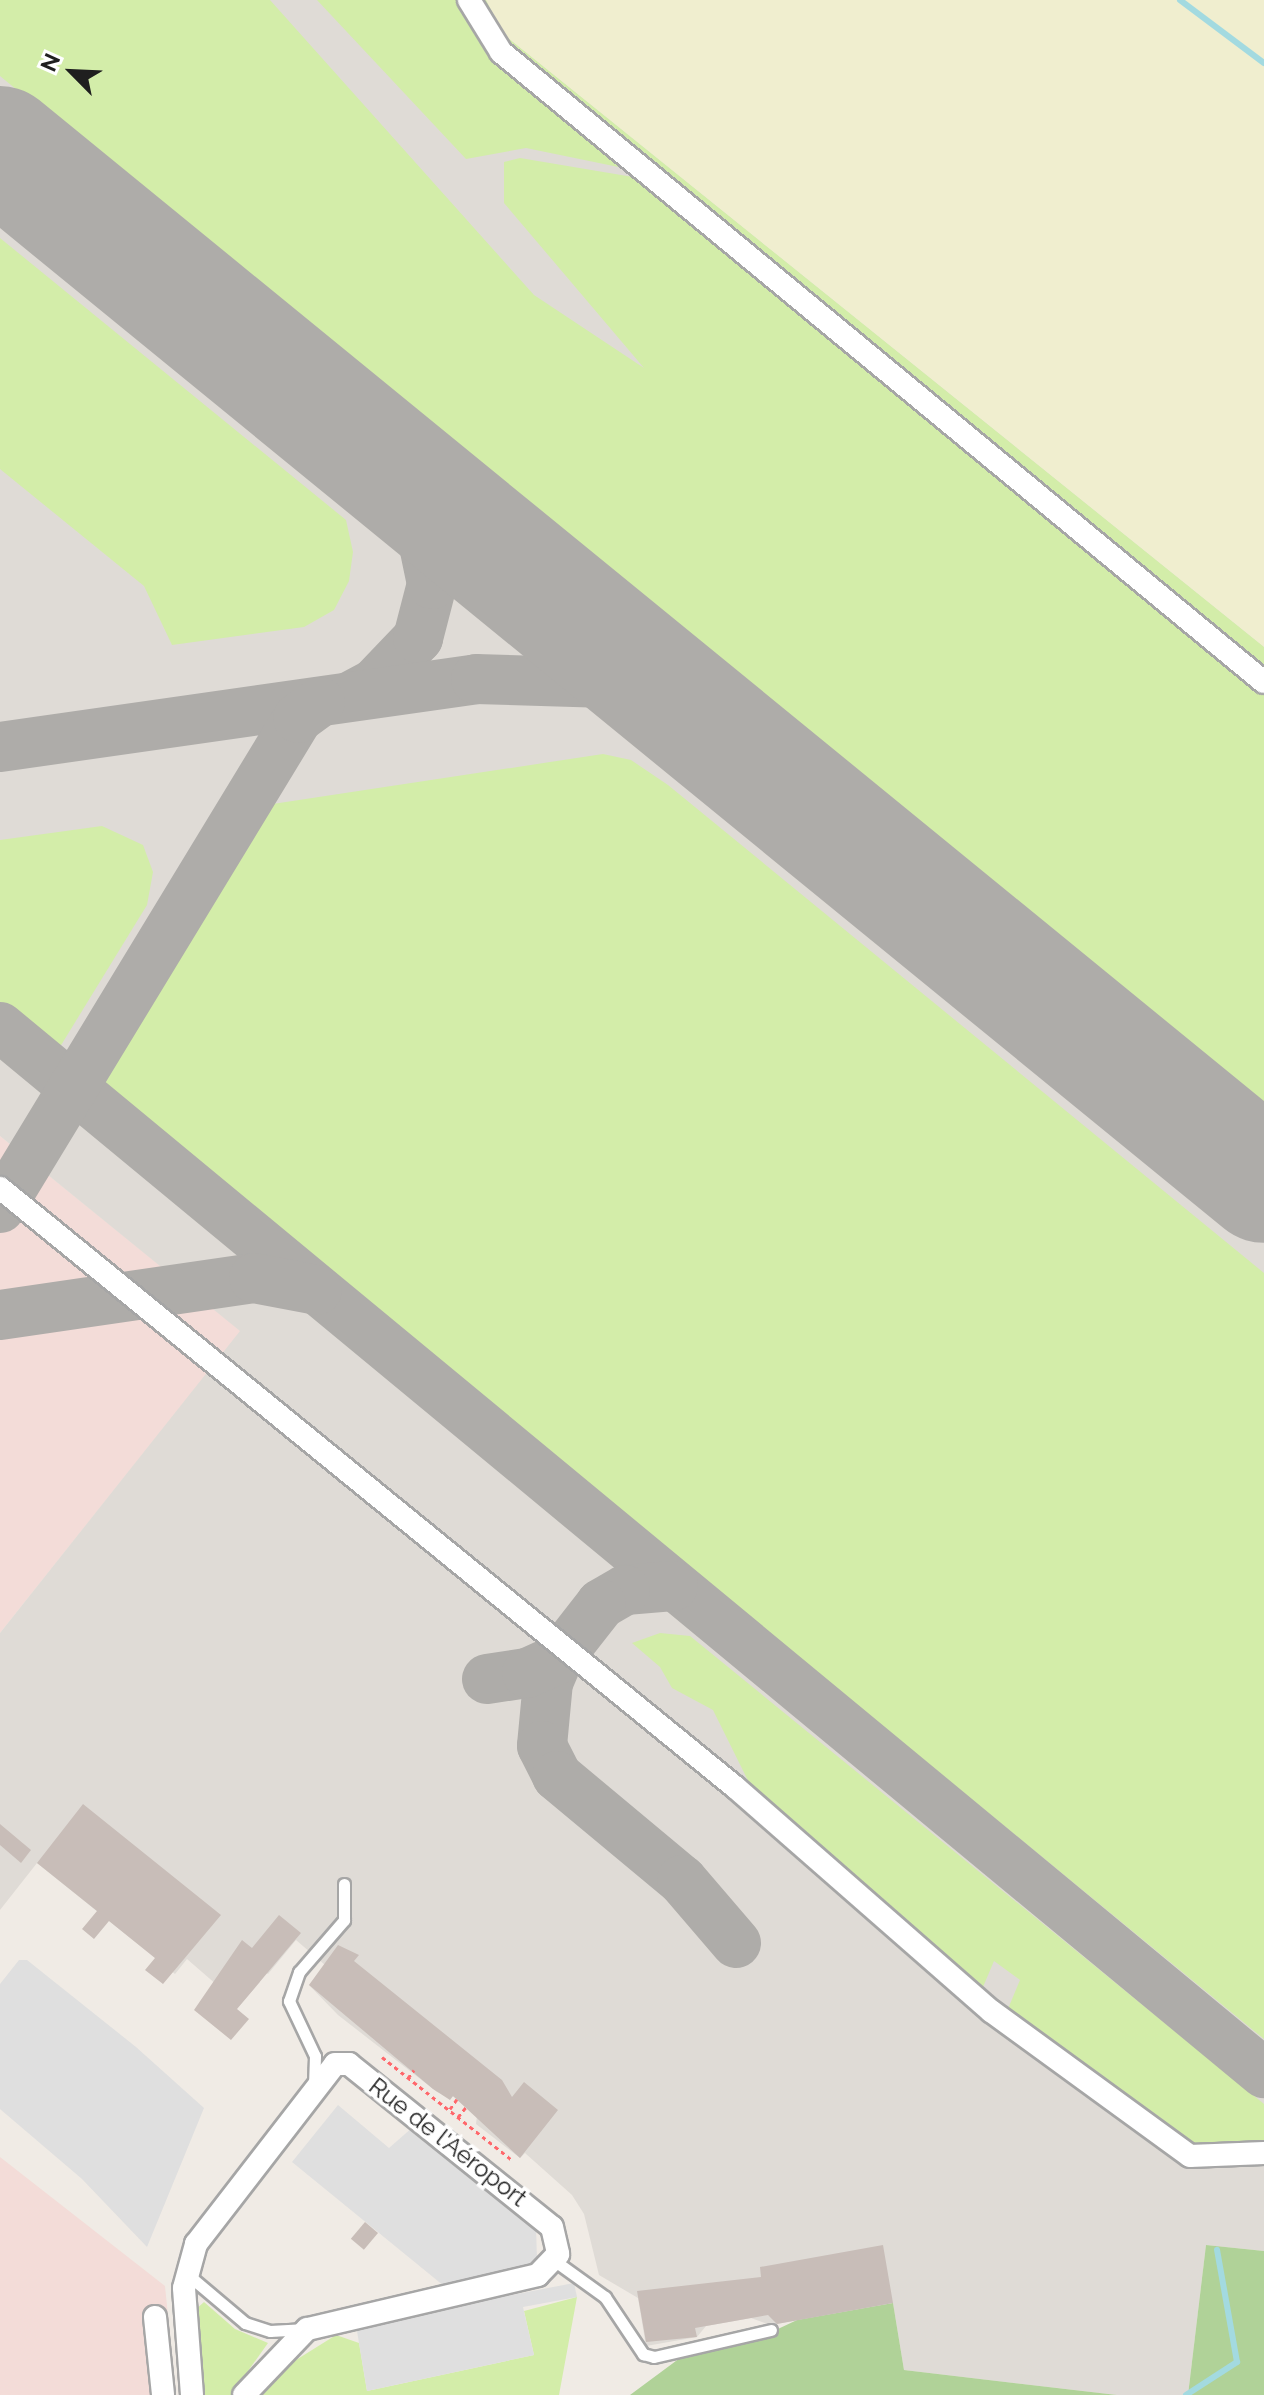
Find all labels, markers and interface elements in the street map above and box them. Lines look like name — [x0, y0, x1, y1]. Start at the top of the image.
north arrow — [32, 32, 112, 112]
text: N — [35, 49, 65, 75]
street label: Rue de l'Aéroport — [363, 2071, 533, 2213]

